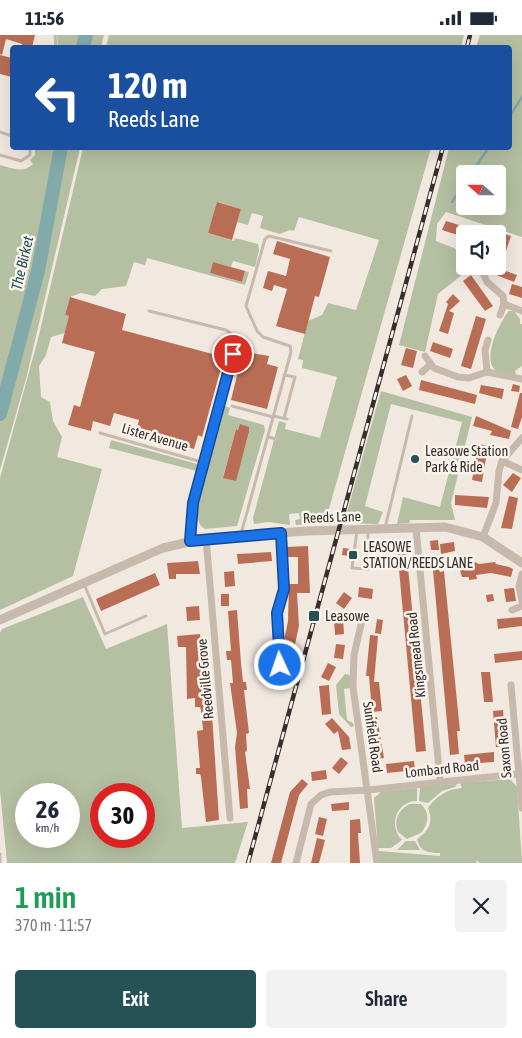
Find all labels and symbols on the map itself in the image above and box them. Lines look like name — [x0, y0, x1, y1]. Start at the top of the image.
north arrow — [456, 165, 506, 215]
water label: The Birket — [8, 234, 37, 292]
pin — [212, 333, 254, 375]
street label: Lister Avenue — [120, 420, 190, 454]
place label: Leasowe Station Park & Ride — [425, 443, 508, 475]
marker: Leasowe Station Park & Ride — [409, 453, 421, 465]
street label: Reeds Lane — [303, 508, 361, 526]
place label: LEASOWE STATION/REEDS LANE — [363, 539, 473, 571]
marker: LEASOWE STATION/REEDS LANE — [347, 549, 359, 561]
place label: Leasowe — [325, 608, 369, 624]
marker: Leasowe — [307, 609, 321, 623]
street label: Kingsmead Road — [404, 611, 428, 699]
street label: Reedville Grove — [194, 638, 216, 720]
position arrow — [253, 638, 305, 690]
street label: Sunfield Road — [360, 700, 386, 774]
street label: Saxon Road — [493, 717, 515, 779]
street label: Lombard Road — [404, 757, 480, 781]
speed limit sign: 30 — [90, 783, 155, 848]

